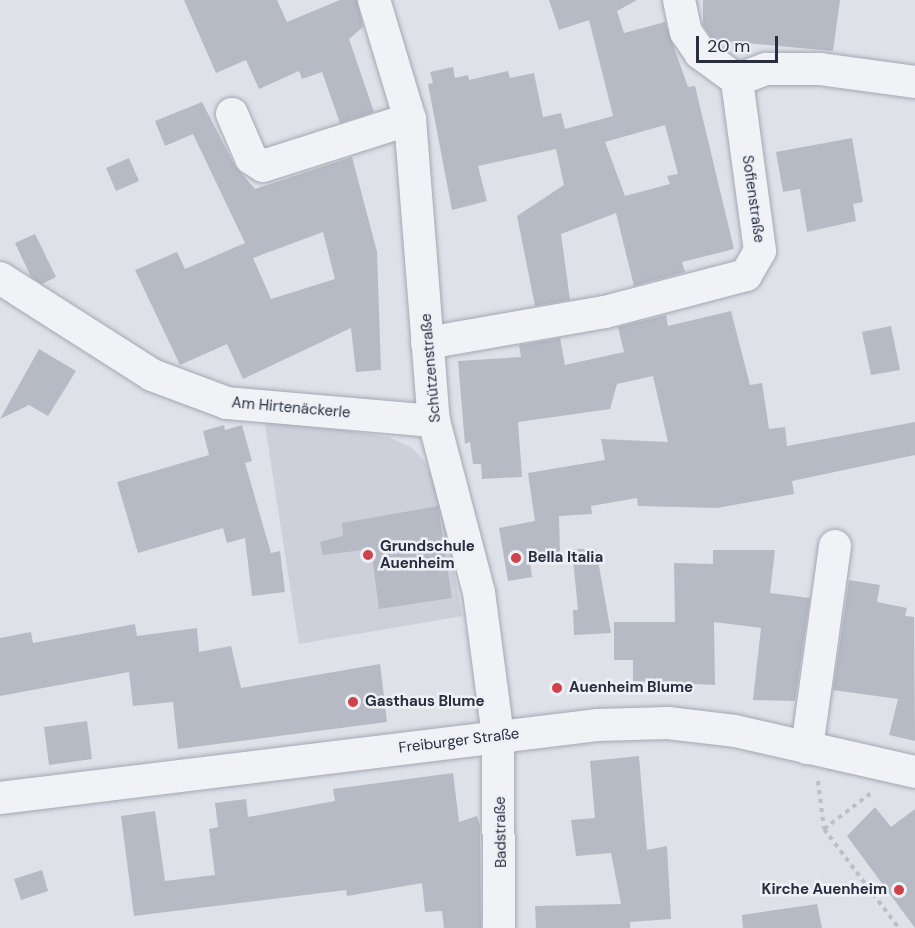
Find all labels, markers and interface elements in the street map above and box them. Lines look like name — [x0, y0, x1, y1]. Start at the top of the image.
scale bar — [699, 24, 782, 62]
text: 20 m — [707, 34, 750, 58]
street label: Sofienstraße — [738, 154, 768, 244]
street label: Schützenstraße — [417, 313, 445, 423]
street label: Am Hirtenäckerle — [231, 394, 351, 422]
place label: Grundschule Auenheim — [380, 537, 475, 572]
marker: Grundschule Auenheim — [361, 548, 375, 562]
place label: Bella Italia — [528, 549, 603, 567]
marker: Bella Italia — [509, 551, 523, 565]
place label: Auenheim Blume — [569, 679, 693, 697]
marker: Auenheim Blume — [550, 681, 564, 695]
place label: Gasthaus Blume — [365, 693, 484, 711]
marker: Gasthaus Blume — [346, 695, 360, 709]
street label: Freiburger Straße — [398, 725, 520, 757]
street label: Badstraße — [491, 796, 511, 868]
place label: Kirche Auenheim — [762, 881, 887, 899]
marker: Kirche Auenheim — [892, 883, 906, 897]

